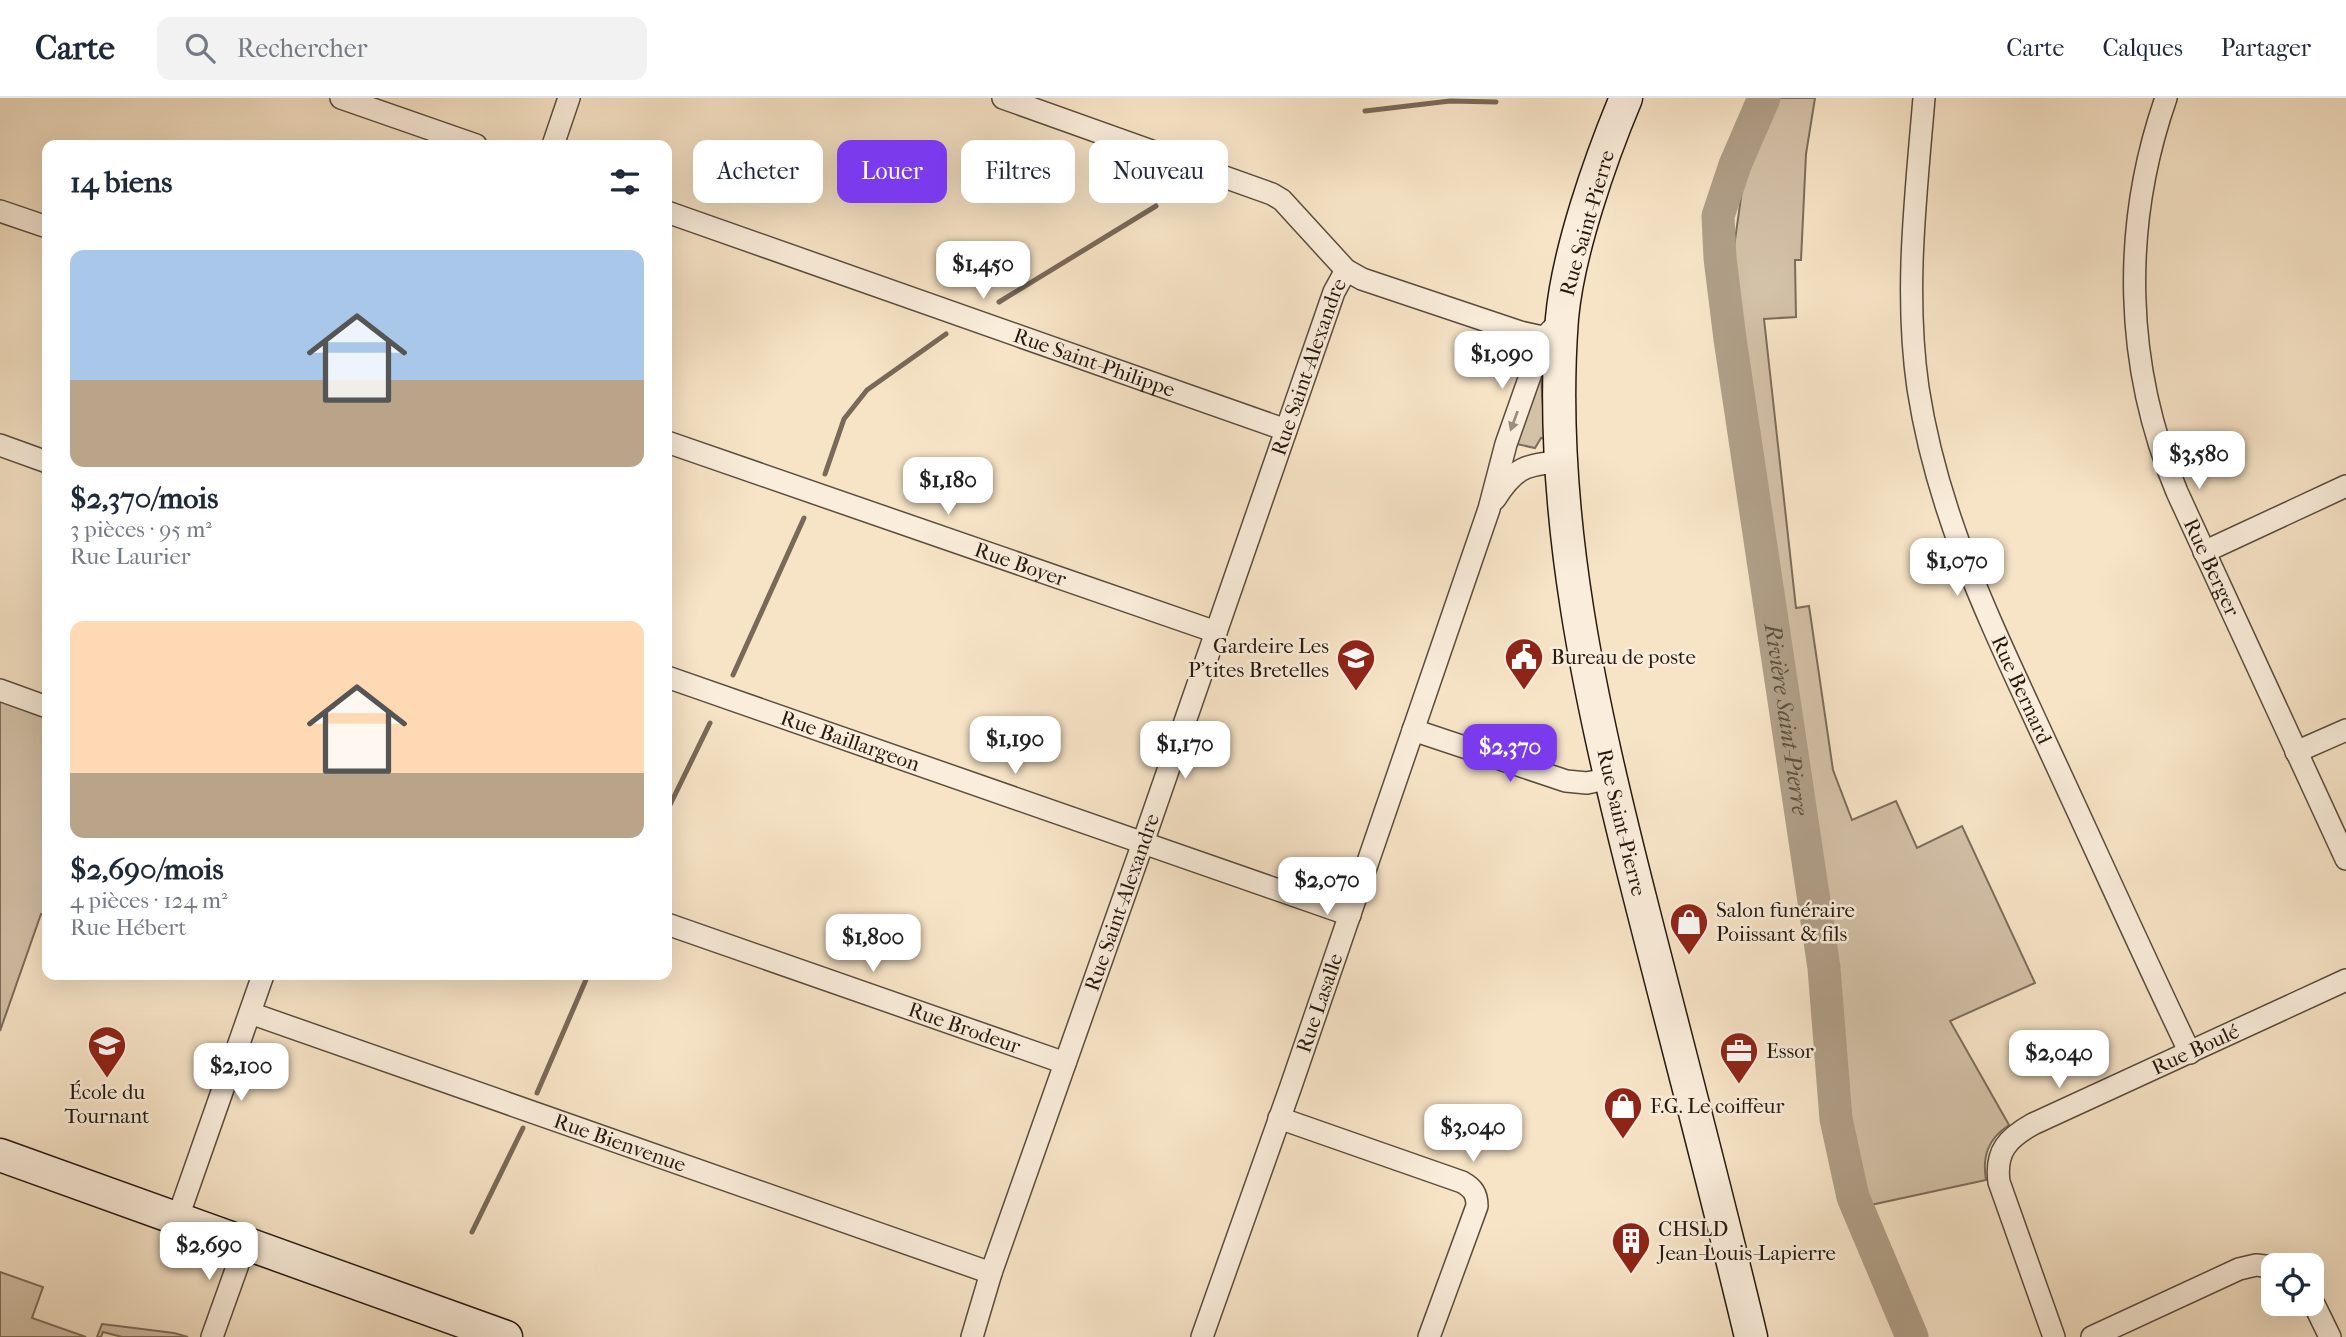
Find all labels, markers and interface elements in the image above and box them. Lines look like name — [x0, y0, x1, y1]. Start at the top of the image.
search box — [157, 17, 647, 80]
text: Carte — [35, 29, 115, 68]
icon: search — [181, 29, 219, 67]
text: Rechercher — [237, 33, 368, 64]
text: Carte — [2006, 34, 2064, 62]
text: Calques — [2102, 34, 2183, 62]
text: Partager — [2221, 34, 2311, 62]
chip: Acheter — [693, 140, 823, 203]
chip: Louer — [837, 140, 947, 203]
chip: Filtres — [961, 140, 1075, 203]
chip: Nouveau — [1089, 140, 1228, 203]
street label: Rue Saint-Pierre — [1555, 147, 1619, 299]
icon: filters — [606, 163, 644, 201]
text: 14 biens — [70, 165, 172, 200]
pin: $1,450 — [926, 242, 1040, 301]
text: $1,450 — [952, 250, 1014, 277]
street label: Rue Saint-Alexandre — [1266, 274, 1351, 459]
icon: home — [294, 295, 420, 421]
street label: Rue Saint-Philippe — [1010, 323, 1178, 402]
pin: $1,090 — [1445, 331, 1559, 391]
text: $1,090 — [1470, 340, 1534, 367]
one-way arrow — [1508, 410, 1519, 431]
pin: $3,580 — [2142, 432, 2256, 491]
text: $3,580 — [2169, 440, 2229, 467]
pin: $1,180 — [891, 458, 1005, 517]
text: $1,180 — [919, 466, 977, 493]
text: $2,370/mois — [70, 481, 218, 516]
street label: Rue Berger — [2179, 514, 2245, 620]
text: 3 pièces · 95 m² — [70, 516, 212, 543]
street label: Rue Boyer — [971, 537, 1069, 591]
pin: $1,070 — [1900, 538, 2014, 598]
text: Rue Laurier — [70, 543, 191, 570]
text: $1,070 — [1926, 547, 1988, 574]
water label: Rivière Saint-Pierre — [1759, 620, 1815, 817]
street label: Rue Bernard — [1986, 632, 2057, 748]
place label: Gardeire Les P'tites Bretelles — [1188, 634, 1329, 682]
public building icon: Bureau de poste — [1503, 636, 1545, 691]
school or university icon: Gardeire Les P'tites Bretelles — [1335, 637, 1377, 692]
place label: Bureau de poste — [1551, 645, 1696, 669]
icon: home — [294, 666, 420, 792]
street label: Rue Baillargeon — [777, 706, 923, 776]
pin: $1,190 — [958, 716, 1072, 776]
pin: $1,170 — [1128, 722, 1242, 781]
pin: $2,370 — [1453, 724, 1567, 784]
text: $1,190 — [986, 725, 1044, 752]
text: $1,170 — [1156, 730, 1214, 757]
text: $2,370 — [1479, 733, 1541, 760]
street label: Rue Saint-Pierre — [1592, 747, 1651, 899]
street label: Rue Saint-Alexandre — [1080, 810, 1164, 994]
text: $2,690/mois — [70, 852, 224, 887]
pin: $2,070 — [1270, 858, 1384, 917]
text: $2,070 — [1294, 866, 1360, 893]
text: 4 pièces · 124 m² — [70, 887, 228, 914]
place label: Salon funéraire Poiissant & fils — [1716, 898, 1855, 946]
shop icon: Salon funéraire Poiissant & fils — [1668, 901, 1710, 956]
text: Rue Hébert — [70, 914, 186, 941]
pin: $1,800 — [816, 914, 930, 974]
text: $1,800 — [842, 923, 904, 950]
street label: Rue Lasalle — [1291, 950, 1348, 1056]
street label: Rue Brodeur — [905, 997, 1024, 1059]
street label: Rue Boulé — [2148, 1019, 2243, 1080]
school or university icon: École du Tournant — [86, 1024, 128, 1079]
office icon: Essor — [1718, 1030, 1760, 1085]
pin: $2,040 — [2002, 1030, 2116, 1090]
place label: Essor — [1766, 1039, 1814, 1063]
text: $2,040 — [2025, 1039, 2093, 1066]
pin: $2,100 — [184, 1044, 298, 1103]
text: $2,100 — [210, 1052, 272, 1079]
place label: École du Tournant — [65, 1080, 150, 1128]
shop icon: F.G. Le coiffeur — [1602, 1085, 1644, 1140]
place label: F.G. Le coiffeur — [1650, 1094, 1784, 1118]
pin: $3,040 — [1416, 1104, 1530, 1164]
street label: Rue Bienvenue — [551, 1109, 689, 1177]
text: $3,040 — [1440, 1113, 1506, 1140]
place label: CHSLD Jean-Louis-Lapierre — [1656, 1217, 1836, 1265]
building icon: CHSLD Jean-Louis-Lapierre — [1610, 1220, 1652, 1275]
pin: $2,690 — [152, 1222, 266, 1282]
text: $2,690 — [176, 1231, 242, 1258]
map controls — [2261, 1253, 2324, 1316]
button: locate — [2261, 1253, 2324, 1316]

